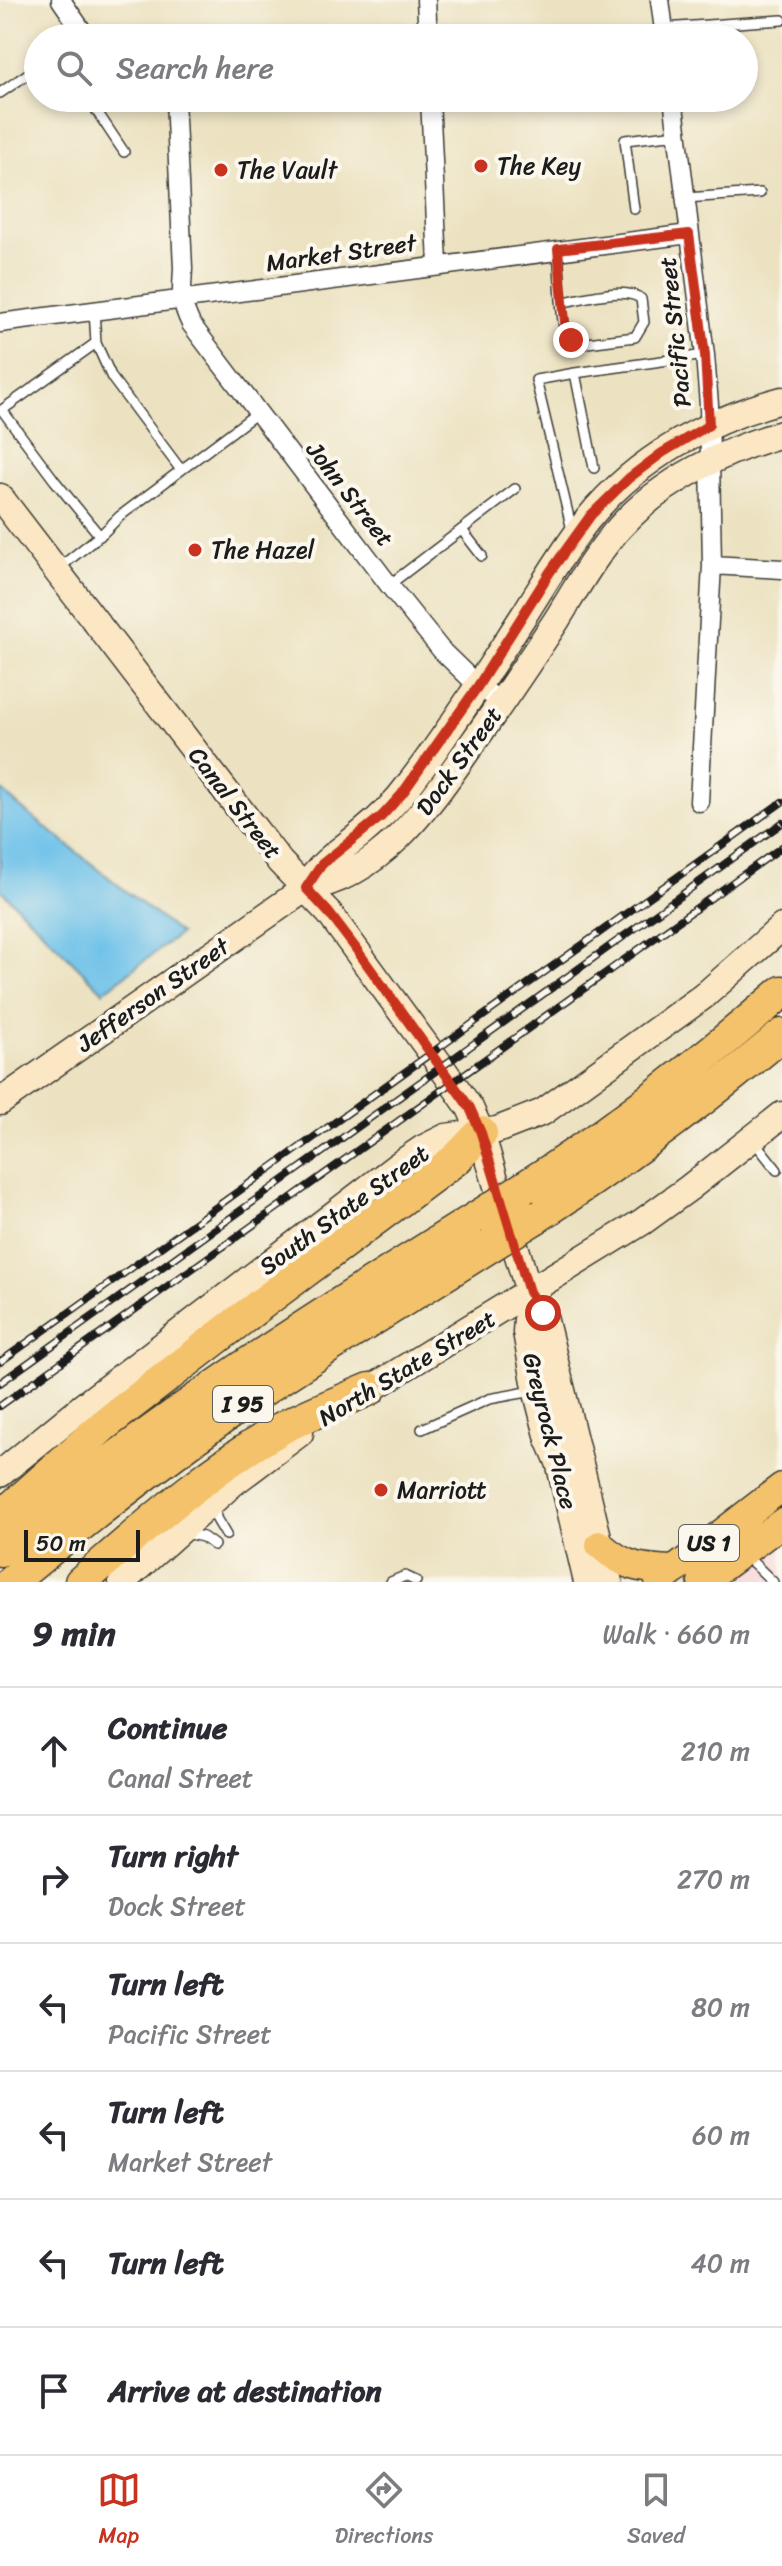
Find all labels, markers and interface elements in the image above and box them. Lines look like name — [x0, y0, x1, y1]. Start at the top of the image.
search box — [24, 24, 758, 112]
text: Search here — [116, 41, 274, 95]
icon: search — [52, 46, 96, 90]
place label: The Key — [497, 145, 581, 187]
place label: The Vault — [237, 149, 339, 191]
marker: The Key — [472, 157, 490, 175]
marker: The Vault — [212, 161, 230, 179]
street label: Market Street — [263, 221, 420, 284]
street label: Pacific Street — [646, 255, 704, 409]
route end — [553, 322, 589, 358]
street label: John Street — [294, 431, 405, 556]
place label: The Hazel — [211, 529, 316, 571]
marker: The Hazel — [186, 541, 204, 559]
street label: Dock Street — [405, 697, 513, 825]
street label: Canal Street — [177, 737, 293, 869]
street label: Jefferson Street — [67, 926, 239, 1064]
street label: South State Street — [250, 1133, 438, 1287]
route start — [525, 1295, 561, 1331]
street label: North State Street — [310, 1298, 504, 1438]
street label: Greyrock Place — [510, 1348, 590, 1514]
road number: I 95 — [213, 1386, 273, 1422]
place label: Marriott — [397, 1469, 487, 1511]
marker: Marriott — [372, 1481, 390, 1499]
text: 50 m — [36, 1524, 86, 1563]
road number: US 1 — [679, 1525, 739, 1561]
scale bar — [24, 1526, 140, 1562]
text: 9 min — [32, 1604, 116, 1664]
text: Walk · 660 m — [603, 1611, 750, 1657]
text: Continue — [108, 1701, 227, 1755]
text: 210 m — [681, 1728, 750, 1774]
icon: ahead — [32, 1729, 76, 1773]
text: Canal Street — [108, 1755, 253, 1801]
text: Turn right — [108, 1829, 238, 1883]
text: 270 m — [677, 1856, 750, 1902]
icon: right — [32, 1857, 76, 1901]
text: Dock Street — [108, 1883, 246, 1929]
text: Turn left — [108, 1957, 224, 2011]
text: 80 m — [691, 1984, 750, 2030]
icon: left — [32, 1985, 76, 2029]
text: Pacific Street — [108, 2011, 272, 2057]
text: Turn left — [108, 2085, 224, 2139]
text: 60 m — [692, 2112, 750, 2158]
icon: left — [32, 2113, 76, 2157]
text: Market Street — [108, 2139, 272, 2185]
text: Turn left — [108, 2236, 224, 2290]
text: 40 m — [691, 2240, 750, 2286]
icon: left — [32, 2241, 76, 2285]
text: Arrive at destination — [108, 2364, 382, 2418]
icon: arrive — [32, 2369, 76, 2413]
tab: Map — [97, 2468, 141, 2555]
tab: Directions — [335, 2468, 433, 2555]
tab: Saved — [627, 2468, 685, 2555]

